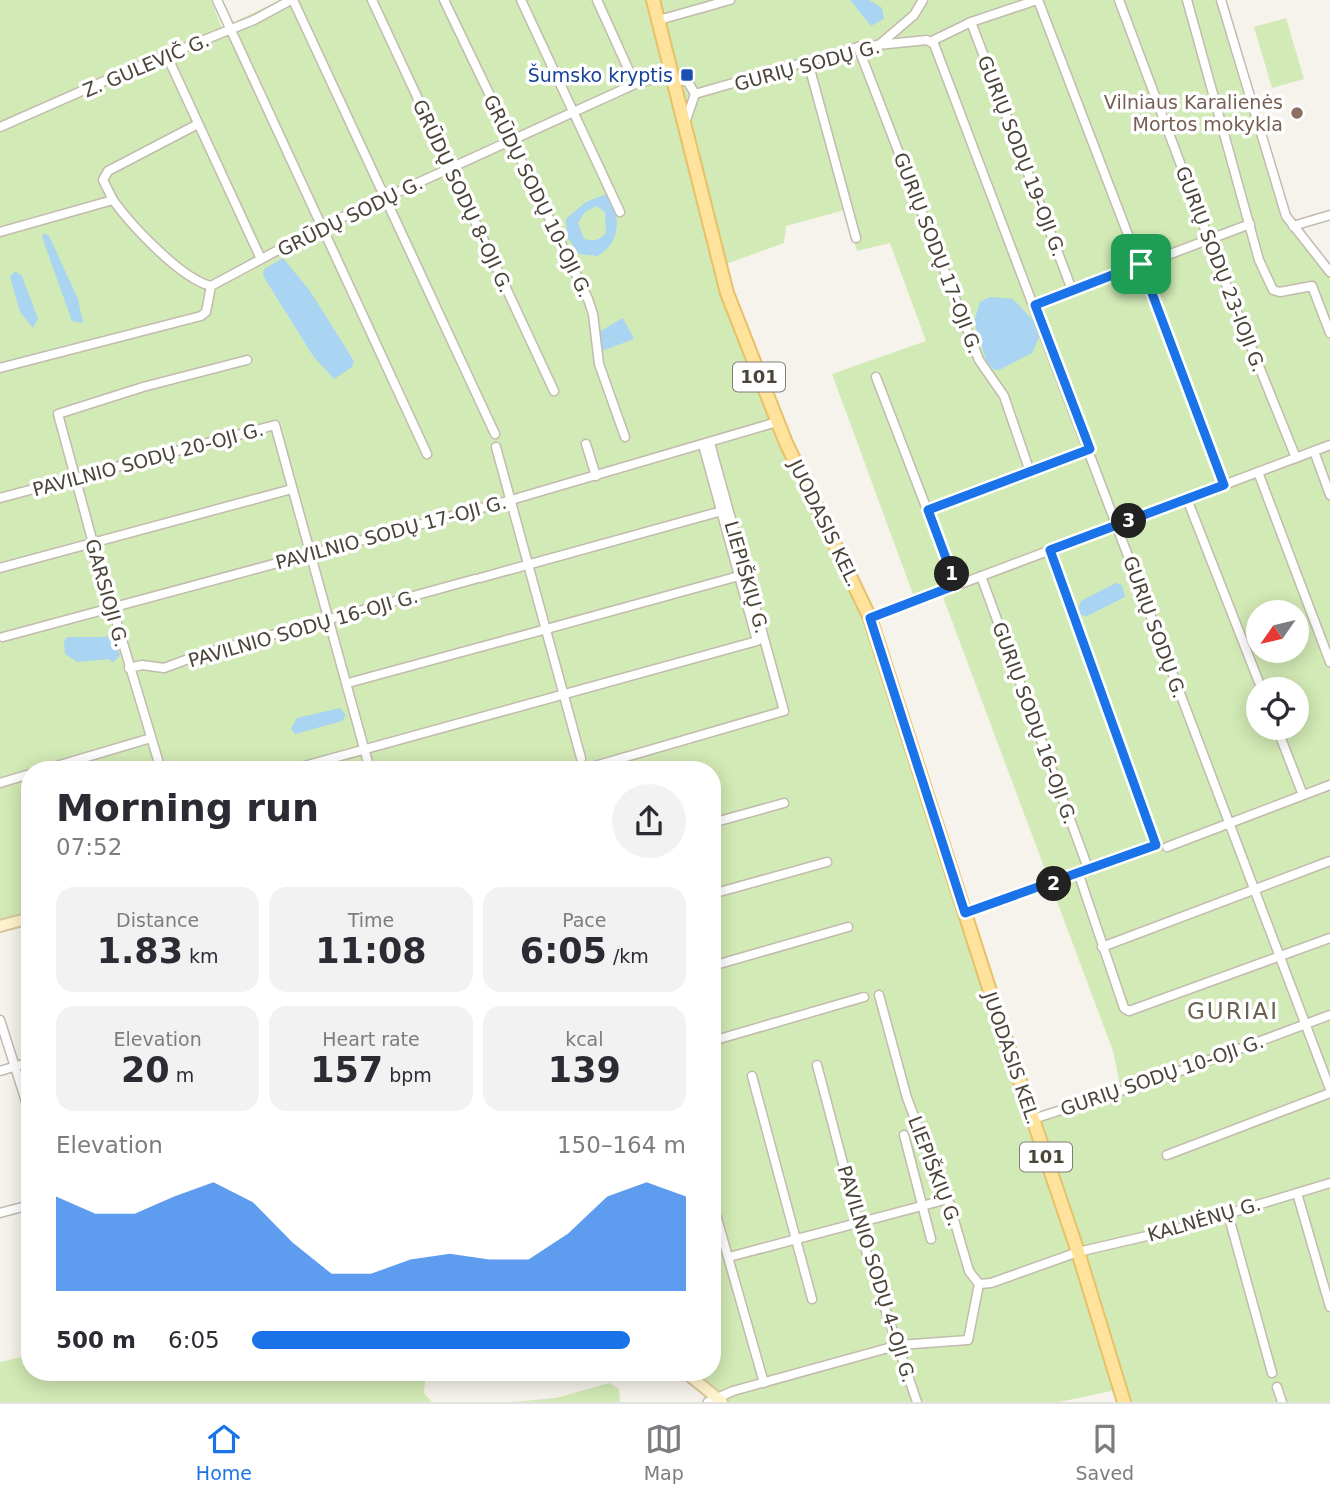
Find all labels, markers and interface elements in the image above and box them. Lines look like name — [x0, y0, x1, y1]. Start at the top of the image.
street label: Z. GULEVIČ G. — [79, 28, 212, 101]
street label: GURIŲ SODŲ G. — [732, 35, 882, 95]
street label: GURIŲ SODŲ 19-OJI G. — [973, 52, 1071, 260]
place label: Šumsko kryptis — [528, 63, 673, 86]
marker: Šumsko kryptis — [679, 67, 695, 83]
street label: GRŪDŲ SODŲ 10-OJI G. — [479, 91, 598, 301]
place label: Vilniaus Karalienės Mortos mokykla — [1104, 91, 1283, 135]
street label: GRŪDŲ SODŲ 8-OJI G. — [409, 96, 518, 296]
marker: Vilniaus Karalienės Mortos mokykla — [1289, 105, 1305, 121]
street label: GURIŲ SODŲ 17-OJI G. — [889, 149, 987, 357]
street label: GURIŲ SODŲ 23-IOJI G. — [1172, 163, 1270, 375]
street label: GRŪDŲ SODŲ G. — [273, 170, 426, 261]
pin — [1111, 234, 1171, 294]
icon: arrive — [1122, 245, 1160, 283]
road number: 101 — [733, 362, 785, 391]
street label: PAVILNIO SODŲ 20-OJI G. — [30, 418, 266, 500]
street label: JUODASIS KEL. — [784, 455, 865, 590]
street label: PAVILNIO SODŲ 17-OJI G. — [273, 491, 509, 573]
pin: 3 — [1112, 504, 1146, 538]
text: 3 — [1122, 509, 1135, 531]
street label: LIEPIŠKIŲ G. — [720, 518, 775, 636]
street label: GARSIOJI G. — [81, 536, 133, 650]
street label: GURIŲ SODŲ G. — [1119, 553, 1191, 701]
pin: 1 — [934, 556, 970, 592]
text: 1 — [945, 562, 958, 584]
street label: PAVILNIO SODŲ 16-OJI G. — [186, 585, 420, 671]
north arrow — [1246, 600, 1309, 663]
map controls — [1246, 600, 1309, 740]
street label: GURIŲ SODŲ 16-OJI G. — [988, 619, 1082, 827]
button: locate — [1246, 677, 1309, 740]
button: share — [612, 784, 686, 858]
text: Morning run — [56, 786, 319, 830]
text: 07:52 — [56, 834, 122, 860]
pin: 2 — [1036, 866, 1072, 902]
text: 2 — [1047, 872, 1060, 894]
text: Distance — [116, 909, 199, 931]
text: Time — [348, 909, 394, 931]
text: Pace — [562, 909, 607, 931]
text: 1.83 — [97, 931, 183, 971]
text: 11:08 — [315, 931, 427, 971]
text: 6:05 — [520, 931, 607, 971]
text: km — [183, 945, 219, 967]
text: /km — [607, 945, 649, 967]
street label: JUODASIS KEL. — [979, 988, 1045, 1127]
district label: GURIAI — [1187, 998, 1279, 1024]
text: Elevation — [114, 1028, 202, 1050]
text: Heart rate — [322, 1028, 420, 1050]
text: kcal — [565, 1028, 604, 1050]
street label: GURIŲ SODŲ 10-OJI G. — [1057, 1030, 1267, 1120]
text: 20 — [121, 1050, 170, 1090]
text: 157 — [310, 1050, 383, 1090]
text: 139 — [548, 1050, 621, 1090]
text: m — [170, 1064, 194, 1086]
text: bpm — [383, 1064, 432, 1086]
street label: LIEPIŠKIŲ G. — [904, 1113, 967, 1229]
text: Elevation — [56, 1132, 163, 1158]
text: 150–164 m — [557, 1132, 686, 1158]
road number: 101 — [1020, 1142, 1072, 1172]
street label: PAVILNIO SODŲ 4-OJI G. — [833, 1163, 921, 1385]
street label: KALNĖNŲ G. — [1145, 1192, 1263, 1246]
text: 500 m — [56, 1327, 136, 1353]
text: 6:05 — [168, 1327, 220, 1353]
tab: Home — [196, 1420, 252, 1484]
tab: Map — [644, 1420, 684, 1484]
tab: Saved — [1075, 1420, 1134, 1484]

